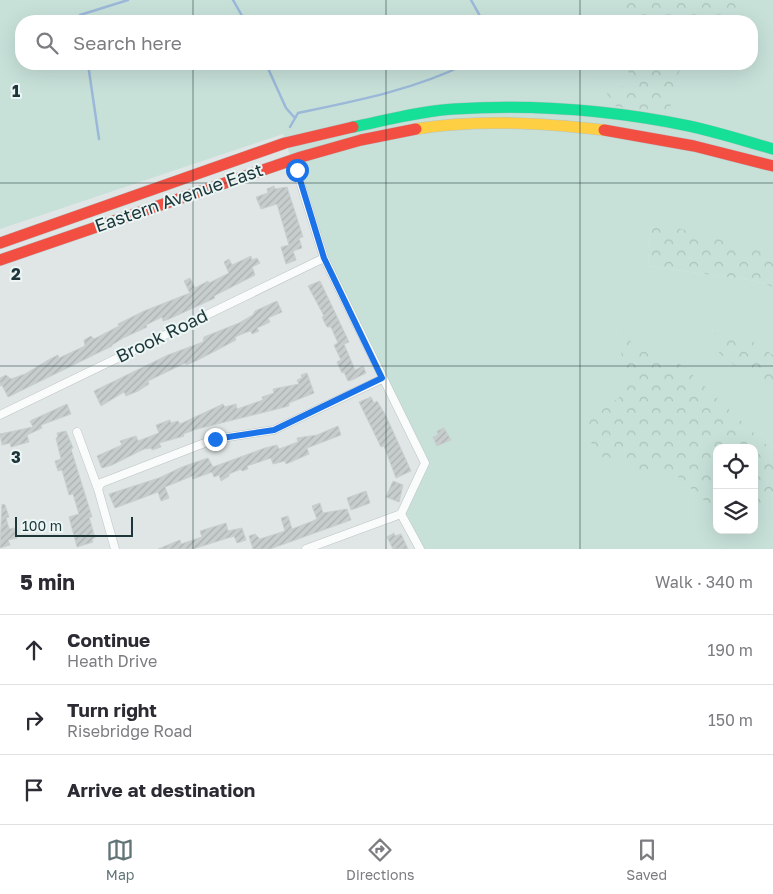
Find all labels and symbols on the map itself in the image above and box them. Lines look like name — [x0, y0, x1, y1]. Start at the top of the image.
text: 1 — [12, 81, 20, 101]
street label: Eastern Avenue East — [92, 158, 266, 236]
route start — [286, 159, 309, 182]
text: 2 — [11, 264, 21, 284]
street label: Brook Road — [112, 303, 211, 367]
route end — [204, 428, 227, 451]
text: 3 — [11, 447, 21, 467]
scale bar — [15, 514, 132, 537]

